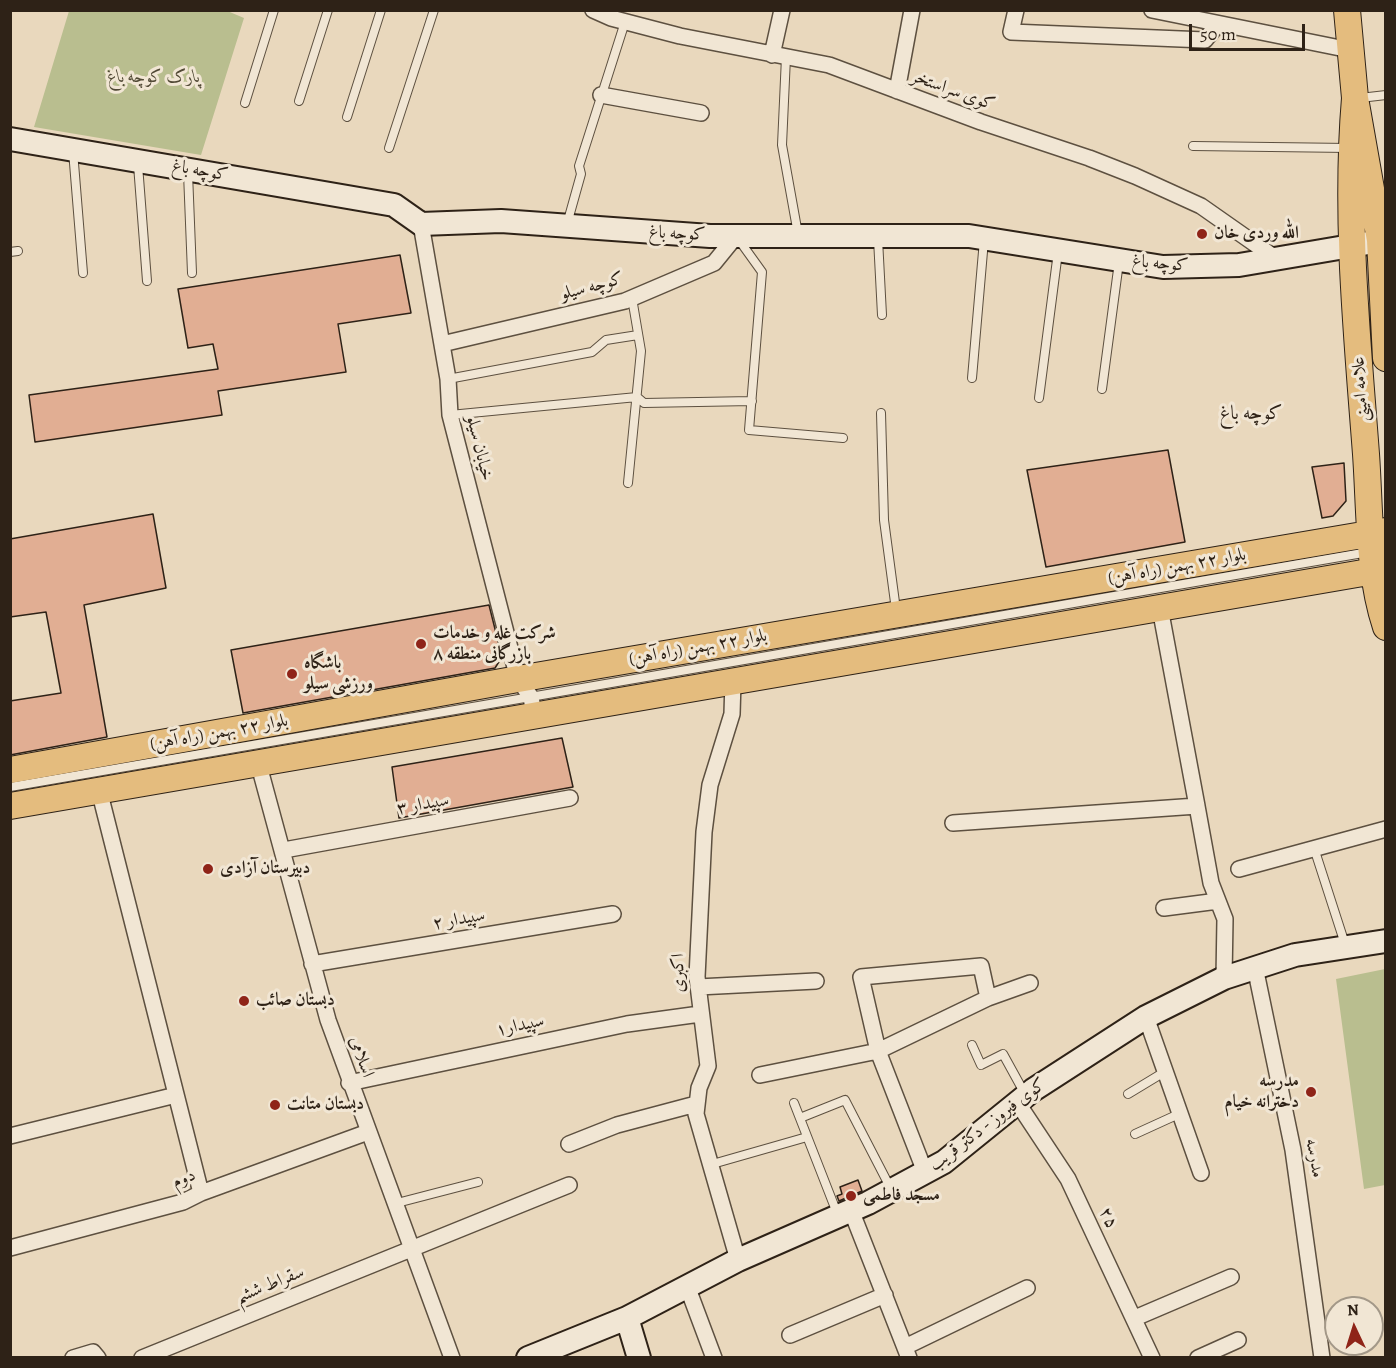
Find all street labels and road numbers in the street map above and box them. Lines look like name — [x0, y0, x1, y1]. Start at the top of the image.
street label: کوی سراستخر — [908, 66, 998, 116]
street label: کوچه باغ — [170, 155, 230, 187]
street label: کوچه باغ — [648, 222, 706, 246]
street label: کوچه باغ — [1131, 251, 1189, 277]
street label: کوچه سیلو — [558, 268, 626, 306]
street label: علامه امینی — [1348, 356, 1374, 422]
street label: خیابان سیلو — [460, 413, 498, 483]
street label: بلوار ۲۲ بهمن (راه آهن) — [1106, 544, 1248, 590]
street label: بلوار ۲۲ بهمن (راه آهن) — [627, 625, 769, 671]
street label: بلوار ۲۲ بهمن (راه آهن) — [148, 710, 290, 756]
street label: سپیدار ۳ — [395, 790, 451, 820]
street label: سپیدار ۲ — [431, 905, 487, 935]
street label: اکبری — [668, 953, 690, 993]
street label: سپیدار۱ — [494, 1010, 546, 1042]
street label: اسلامی — [344, 1034, 378, 1080]
street label: کوی فیروز - دکتر قریب — [925, 1074, 1051, 1176]
street label: مدرسه — [1300, 1137, 1328, 1179]
street label: دوم — [169, 1165, 199, 1193]
street label: ۲۵ — [1094, 1204, 1122, 1232]
street label: سقراط ششم — [233, 1261, 307, 1309]

